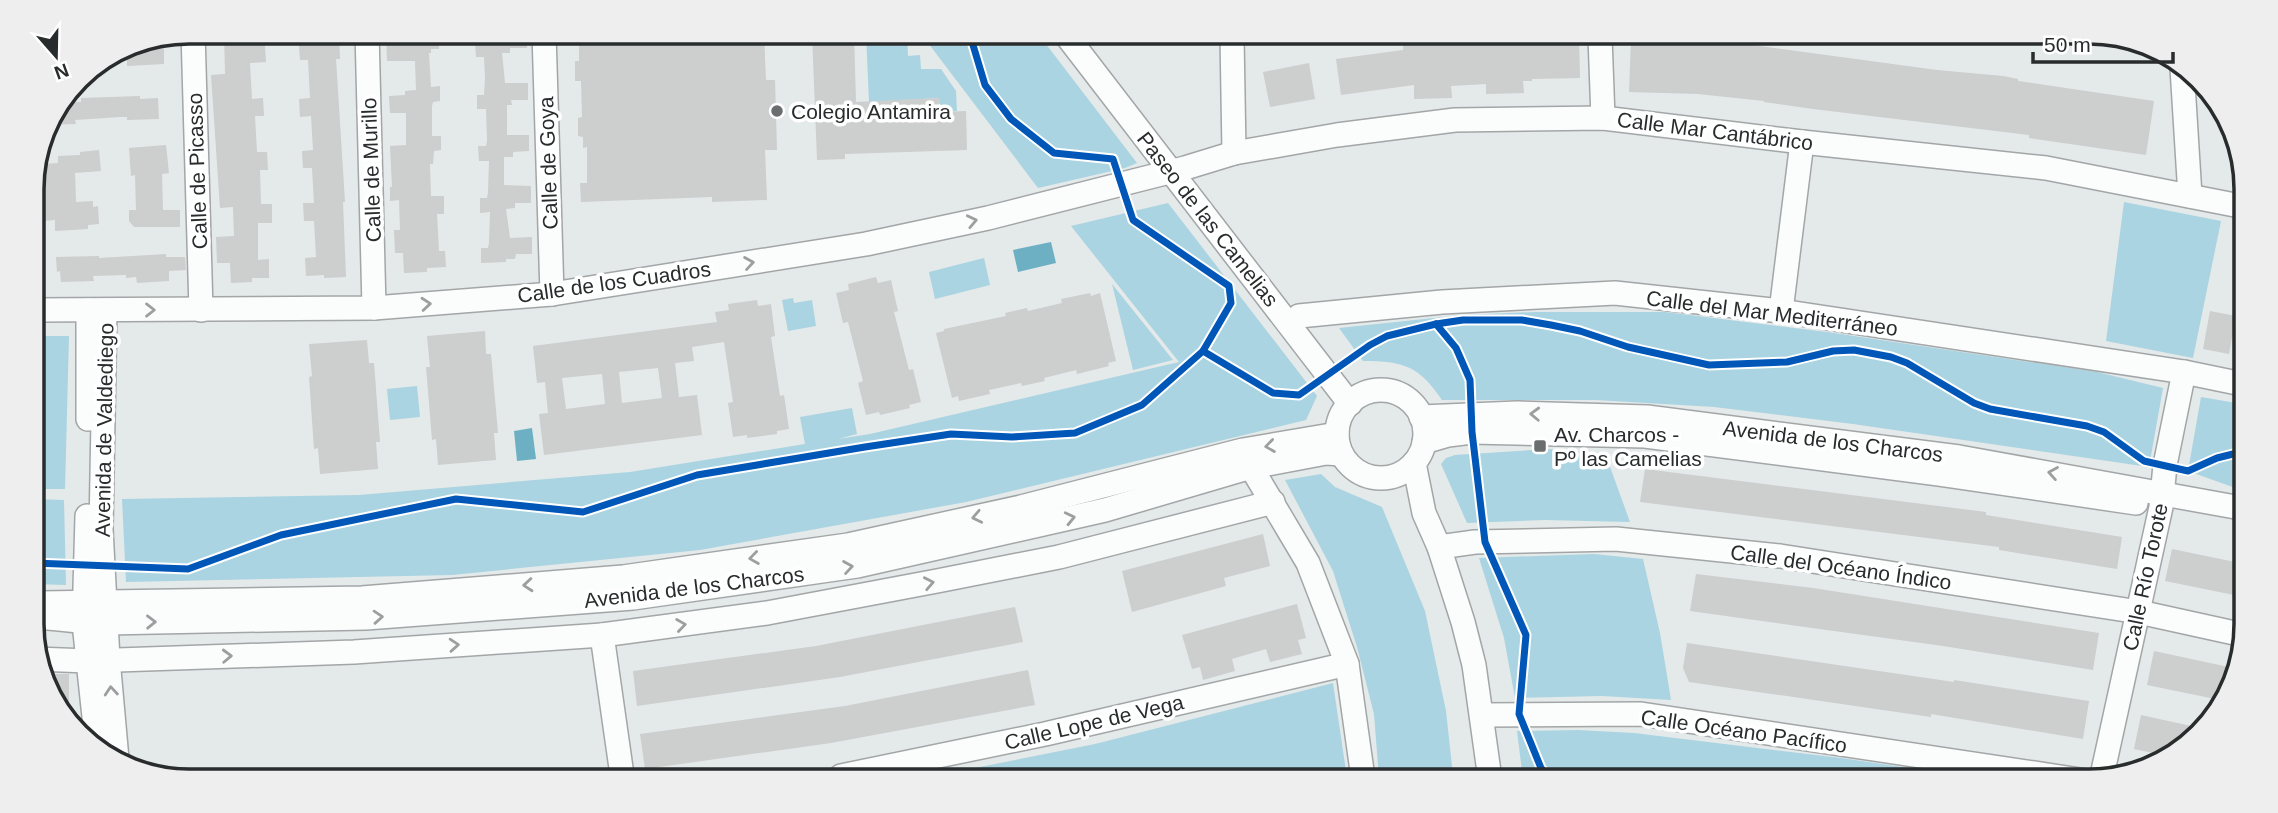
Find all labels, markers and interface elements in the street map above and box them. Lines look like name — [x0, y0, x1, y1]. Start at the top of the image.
north arrow — [21, 21, 91, 91]
scale bar — [2033, 21, 2173, 65]
text: 50 m — [2044, 33, 2091, 56]
text: N — [52, 59, 72, 84]
street label: Calle de Picasso — [183, 92, 211, 250]
street label: Calle de Goya — [534, 96, 562, 230]
street label: Calle de Murillo — [357, 97, 385, 243]
place label: Colegio Antamira — [791, 100, 951, 123]
marker: Colegio Antamira — [769, 103, 785, 119]
street label: Calle Mar Cantábrico — [1616, 108, 1814, 154]
street label: Paseo de las Camelias — [1133, 127, 1283, 311]
one-way arrow — [966, 215, 978, 229]
one-way arrow — [743, 255, 755, 270]
street label: Calle de los Cuadros — [516, 257, 712, 307]
street label: Calle del Mar Mediterráneo — [1645, 286, 1899, 340]
one-way arrow — [421, 297, 432, 312]
one-way arrow — [145, 302, 156, 318]
street label: Avenida de Valdediego — [91, 323, 117, 537]
one-way arrow — [1530, 406, 1540, 422]
street label: Avenida de los Charcos — [1722, 416, 1944, 466]
place label: Av. Charcos - Pº las Camelias — [1554, 423, 1702, 470]
one-way arrow — [1264, 438, 1276, 453]
marker: Av. Charcos - Pº las Camelias — [1532, 438, 1548, 454]
one-way arrow — [2047, 466, 2059, 481]
street label: Calle Río Torote — [2118, 501, 2172, 653]
one-way arrow — [971, 508, 983, 523]
one-way arrow — [1064, 511, 1076, 526]
street label: Calle del Océano Índico — [1729, 540, 1953, 594]
one-way arrow — [748, 550, 760, 565]
one-way arrow — [842, 560, 854, 575]
street label: Avenida de los Charcos — [583, 562, 805, 612]
one-way arrow — [923, 576, 935, 591]
one-way arrow — [522, 577, 534, 592]
one-way arrow — [373, 610, 384, 625]
one-way arrow — [146, 615, 157, 630]
one-way arrow — [675, 617, 687, 632]
one-way arrow — [449, 638, 460, 653]
one-way arrow — [222, 648, 233, 663]
one-way arrow — [104, 685, 119, 696]
street label: Calle Lope de Vega — [1002, 690, 1186, 754]
street label: Calle Océano Pacífico — [1640, 705, 1848, 757]

